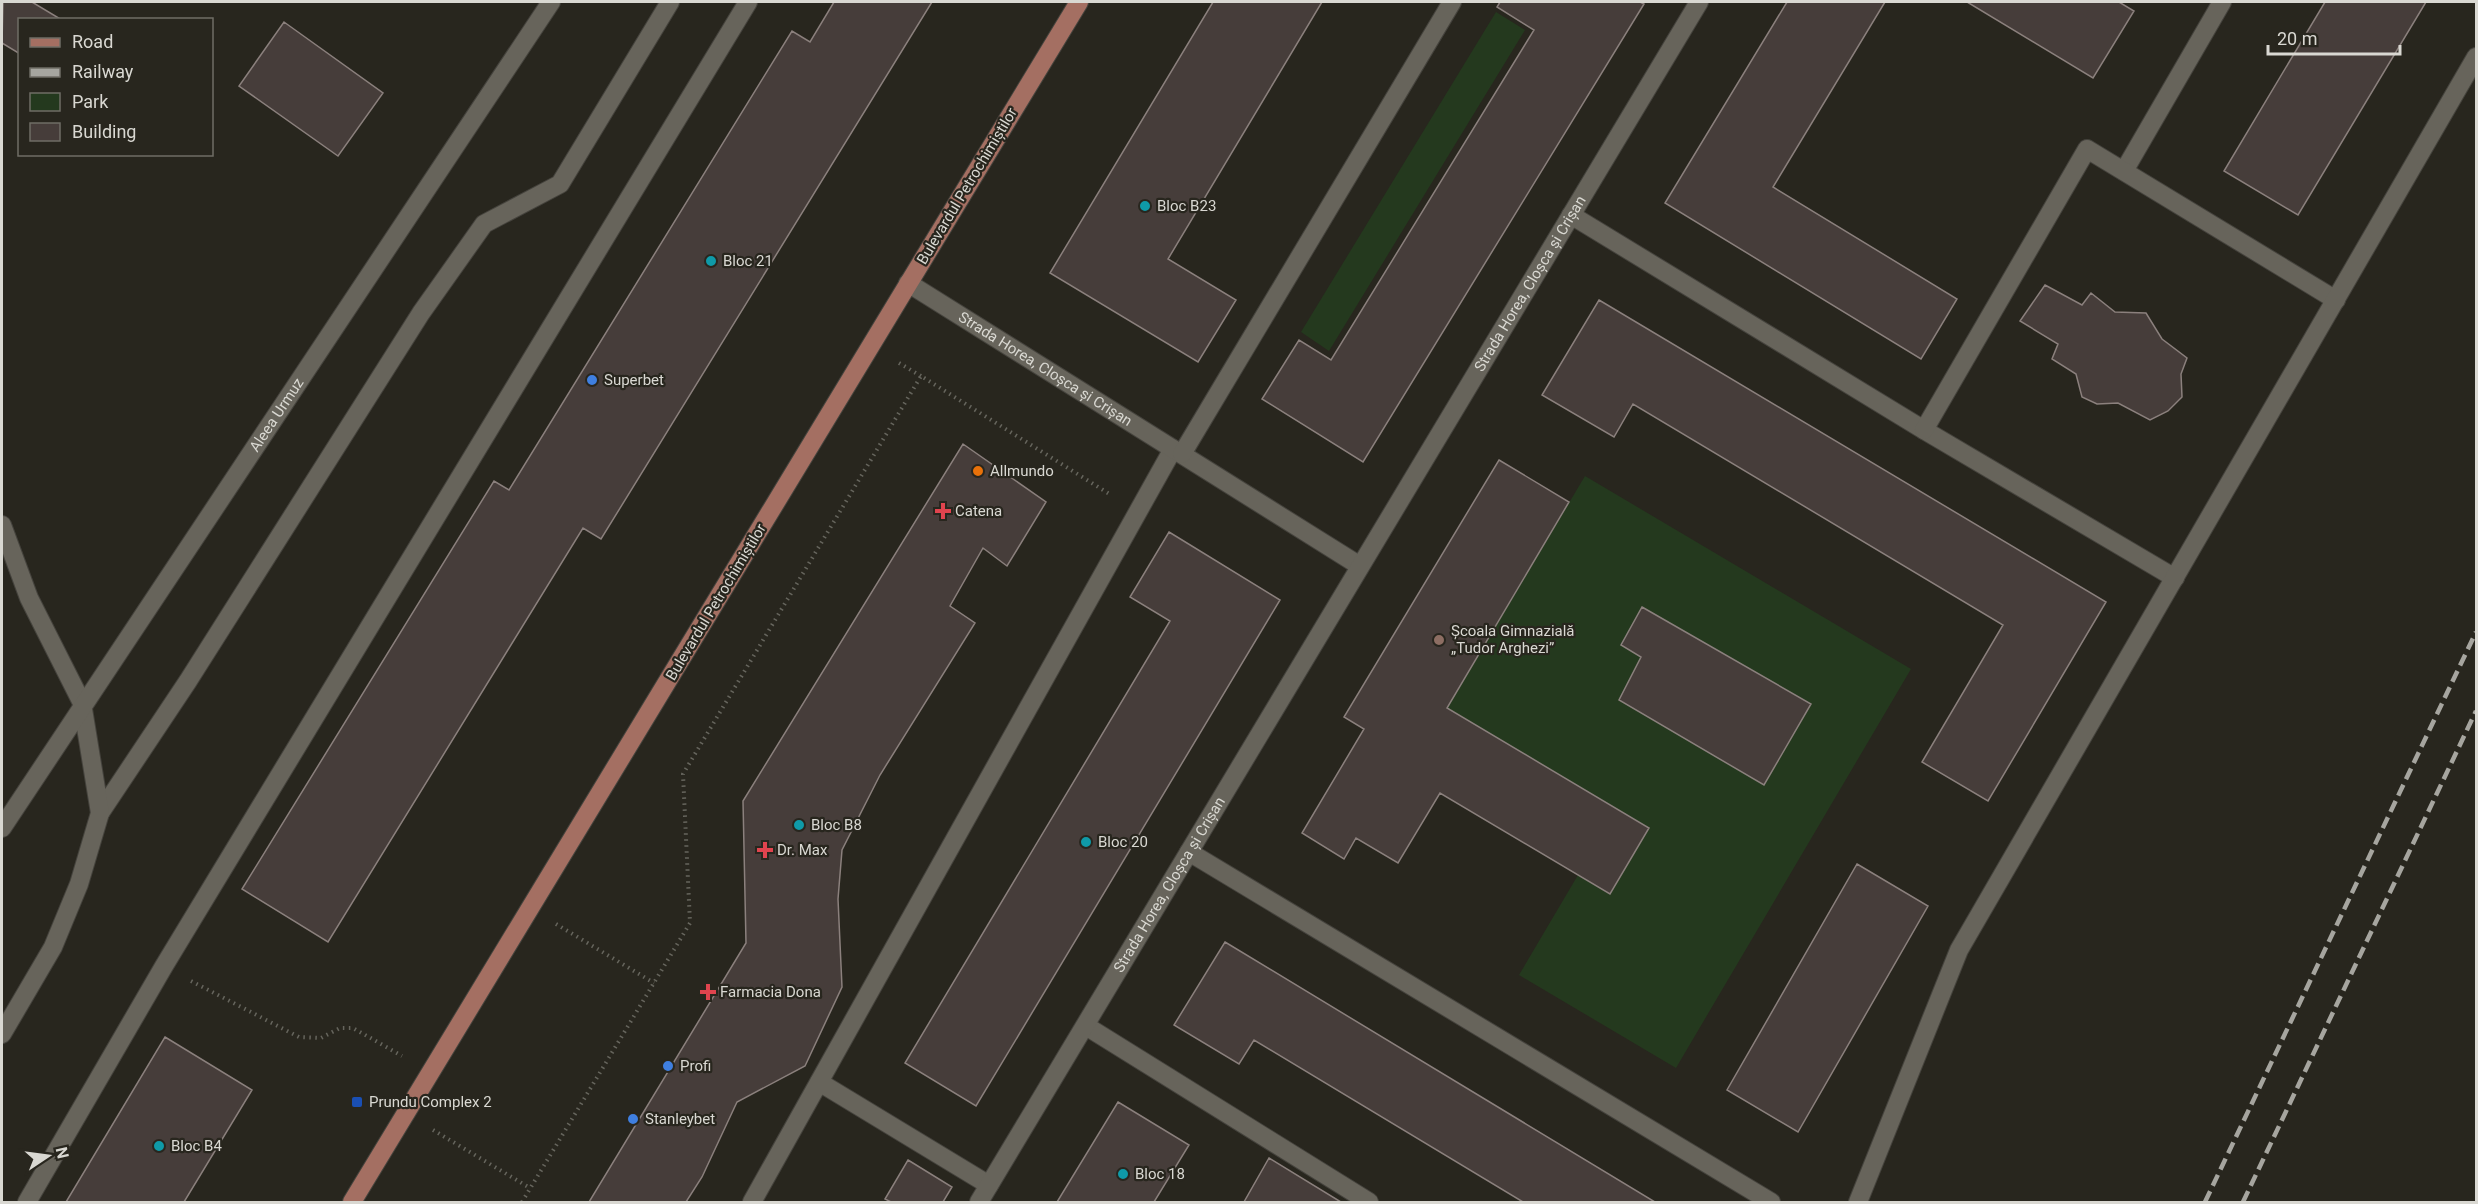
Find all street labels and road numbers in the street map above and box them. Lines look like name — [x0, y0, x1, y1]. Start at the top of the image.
street label: Bulevardul Petrochimiștilor — [913, 105, 1021, 267]
street label: Strada Horea, Cloșca și Crișan — [1470, 193, 1590, 375]
street label: Strada Horea, Cloșca și Crișan — [955, 308, 1136, 430]
street label: Aleea Urmuz — [246, 375, 308, 455]
street label: Bulevardul Petrochimiștilor — [662, 521, 770, 683]
street label: Strada Horea, Cloșca și Crișan — [1110, 794, 1229, 976]

